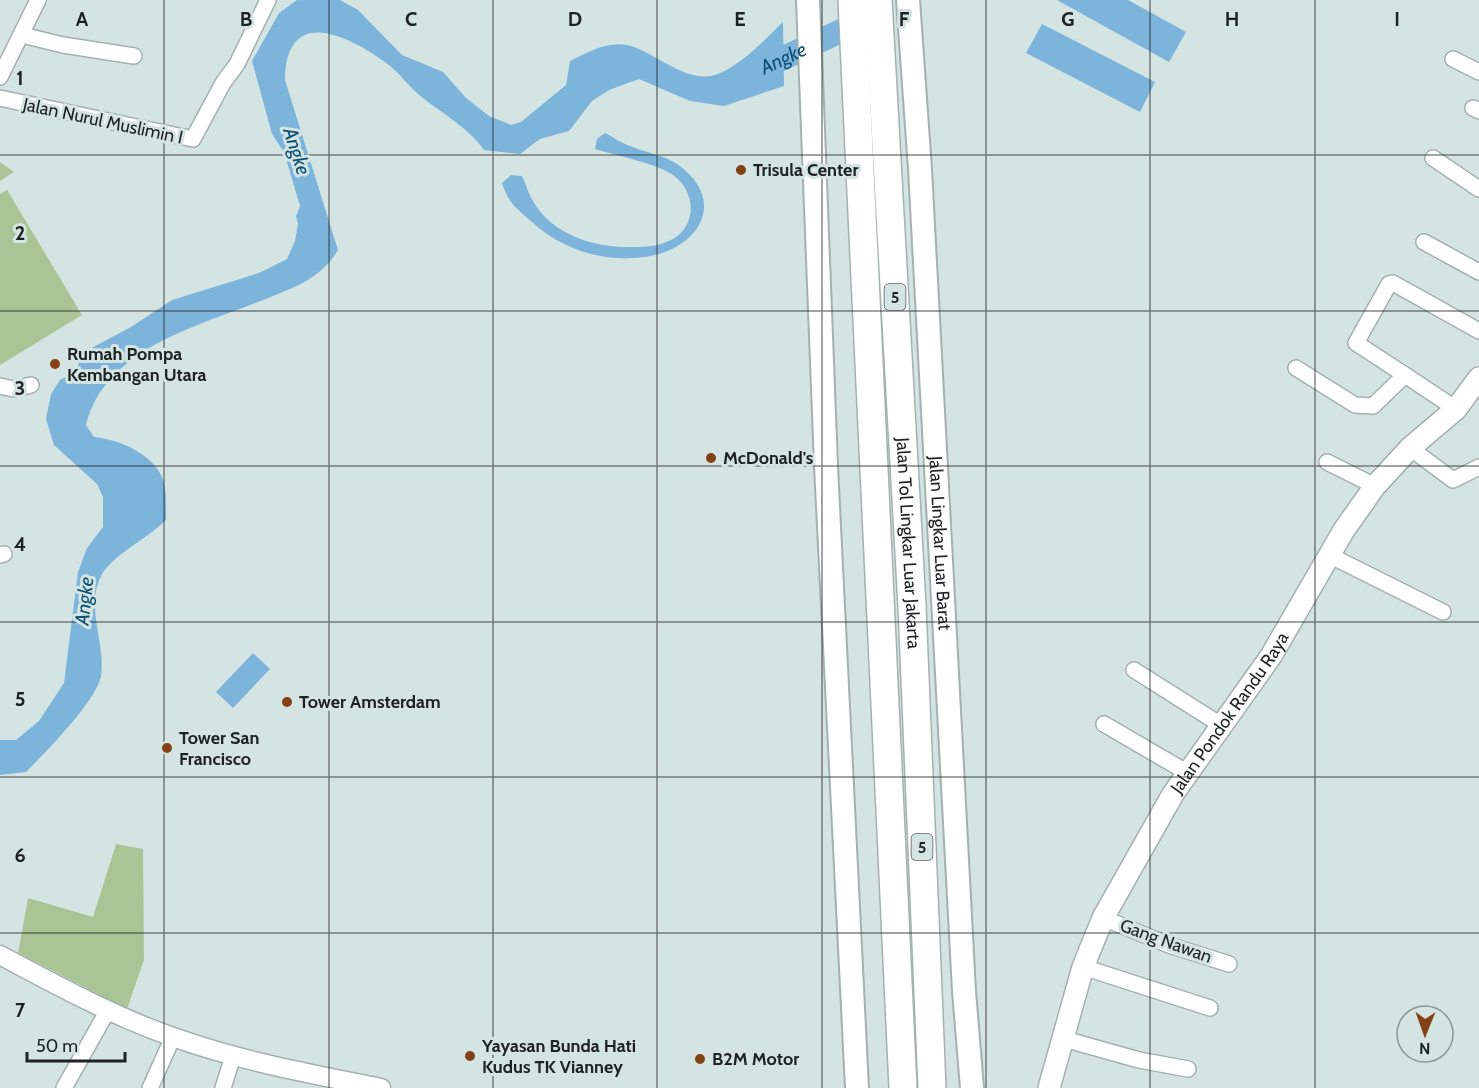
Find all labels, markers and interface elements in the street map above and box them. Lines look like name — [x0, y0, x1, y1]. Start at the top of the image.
text: A — [76, 7, 89, 31]
text: B — [240, 7, 252, 31]
text: C — [405, 7, 417, 31]
text: D — [568, 7, 582, 31]
text: E — [734, 7, 746, 31]
text: F — [899, 7, 910, 31]
text: G — [1061, 7, 1075, 31]
text: H — [1225, 7, 1239, 31]
text: I — [1394, 7, 1400, 31]
water label: Angke — [755, 37, 810, 80]
text: 1 — [16, 66, 24, 90]
street label: Jalan Nurul Muslimin I — [20, 93, 185, 149]
water label: Angke — [278, 123, 316, 178]
place label: Trisula Center — [753, 159, 858, 181]
marker: Trisula Center — [734, 163, 748, 177]
text: 2 — [15, 221, 25, 245]
road number: 5 — [884, 284, 906, 310]
place label: Rumah Pompa Kembangan Utara — [67, 343, 206, 386]
marker: Rumah Pompa Kembangan Utara — [48, 357, 62, 371]
text: 3 — [15, 376, 25, 400]
street label: Jalan Tol Lingkar Luar Jakarta — [892, 436, 925, 650]
place label: McDonald's — [723, 447, 814, 469]
marker: McDonald's — [704, 451, 718, 465]
street label: Jalan Lingkar Luar Barat — [924, 454, 956, 631]
text: 4 — [14, 532, 26, 556]
water label: Angke — [69, 576, 98, 627]
street label: Jalan Pondok Randu Raya — [1165, 628, 1294, 799]
text: 5 — [15, 687, 25, 711]
place label: Tower Amsterdam — [299, 691, 441, 713]
marker: Tower Amsterdam — [280, 695, 294, 709]
place label: Tower San Francisco — [179, 727, 259, 770]
marker: Tower San Francisco — [160, 741, 174, 755]
road number: 5 — [912, 834, 932, 860]
text: 6 — [14, 843, 26, 867]
street label: Gang Nawan — [1117, 914, 1215, 968]
text: 7 — [15, 998, 26, 1022]
north arrow — [1395, 1004, 1455, 1064]
scale bar — [27, 1025, 124, 1063]
text: 50 m — [36, 1035, 78, 1057]
place label: Yayasan Bunda Hati Kudus TK Vianney — [481, 1035, 636, 1078]
text: N — [1419, 1039, 1431, 1058]
place label: B2M Motor — [712, 1048, 799, 1070]
marker: Yayasan Bunda Hati Kudus TK Vianney — [463, 1049, 477, 1063]
marker: B2M Motor — [693, 1052, 707, 1066]

